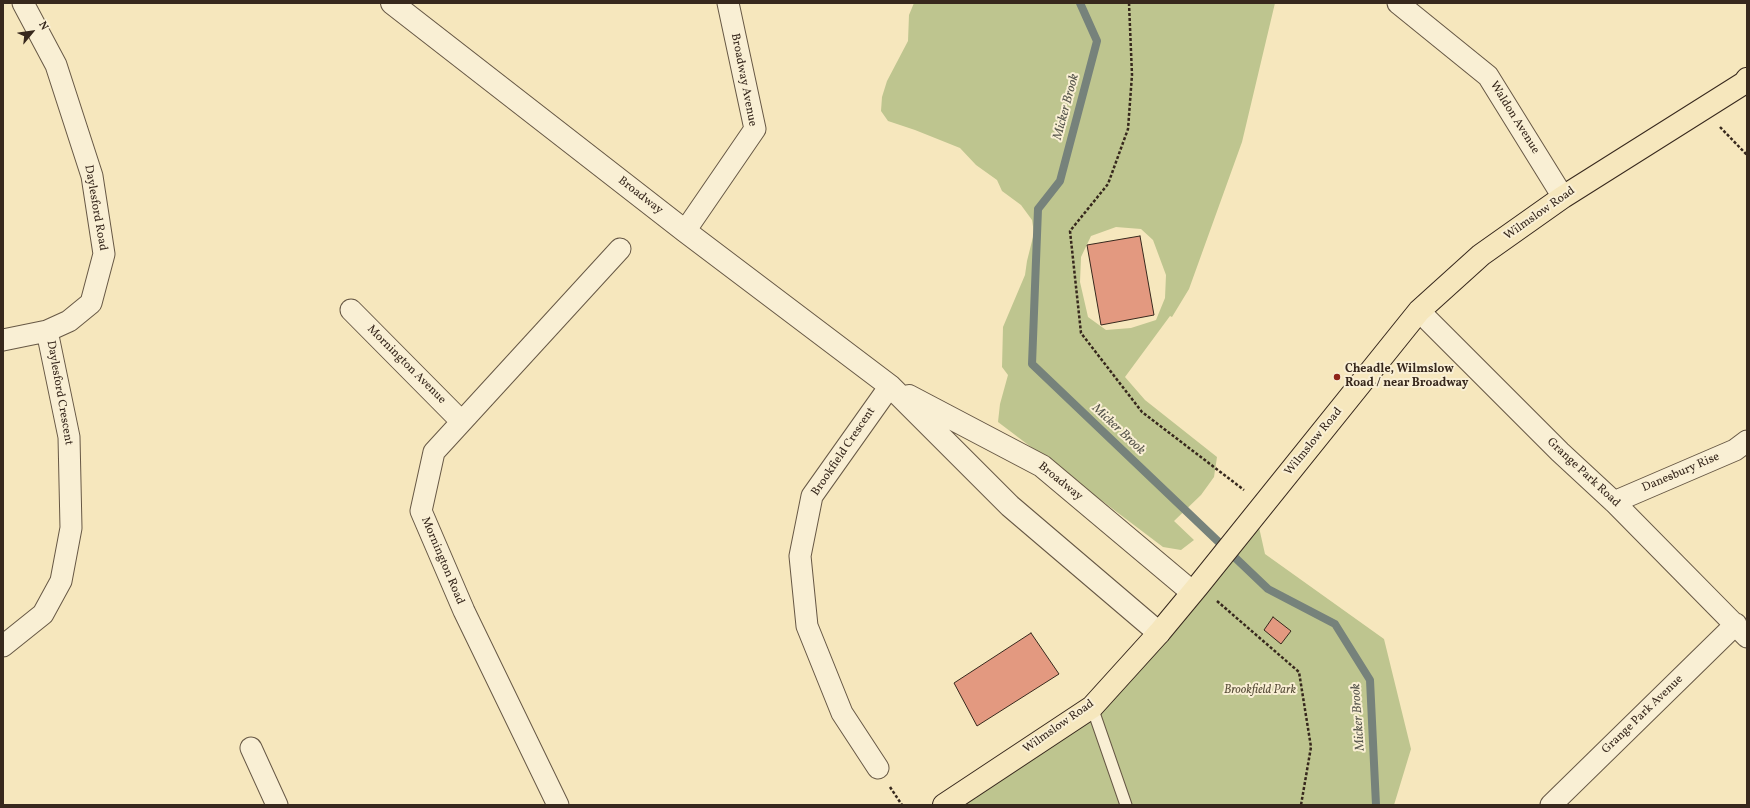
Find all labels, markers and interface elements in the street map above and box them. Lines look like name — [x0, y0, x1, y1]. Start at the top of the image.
north arrow — [12, 12, 52, 52]
text: N — [34, 19, 51, 33]
street label: Broadway Avenue — [727, 32, 759, 128]
water label: Micker Brook — [1051, 72, 1083, 142]
street label: Waldon Avenue — [1486, 79, 1542, 157]
street label: Daylesford Road — [80, 164, 110, 252]
street label: Broadway — [615, 174, 665, 218]
street label: Wilmslow Road — [1502, 184, 1578, 244]
street label: Mornington Avenue — [364, 323, 448, 407]
street label: Daylesford Crescent — [43, 340, 75, 446]
place label: Cheadle, Wilmslow Road / near Broadway — [1345, 363, 1469, 391]
marker: Cheadle, Wilmslow Road / near Broadway — [1332, 372, 1342, 382]
water label: Micker Brook — [1088, 401, 1148, 459]
street label: Brookfield Crescent — [809, 405, 879, 499]
street label: Wilmslow Road — [1282, 405, 1346, 479]
street label: Grange Park Road — [1543, 435, 1623, 511]
street label: Danesbury Rise — [1640, 450, 1722, 496]
street label: Broadway — [1035, 460, 1085, 504]
street label: Mornington Road — [417, 515, 467, 607]
street label: Grange Park Avenue — [1599, 673, 1687, 757]
water label: Micker Brook — [1349, 683, 1369, 751]
park label: Brookfield Park — [1224, 684, 1296, 698]
street label: Wilmslow Road — [1021, 697, 1097, 757]

